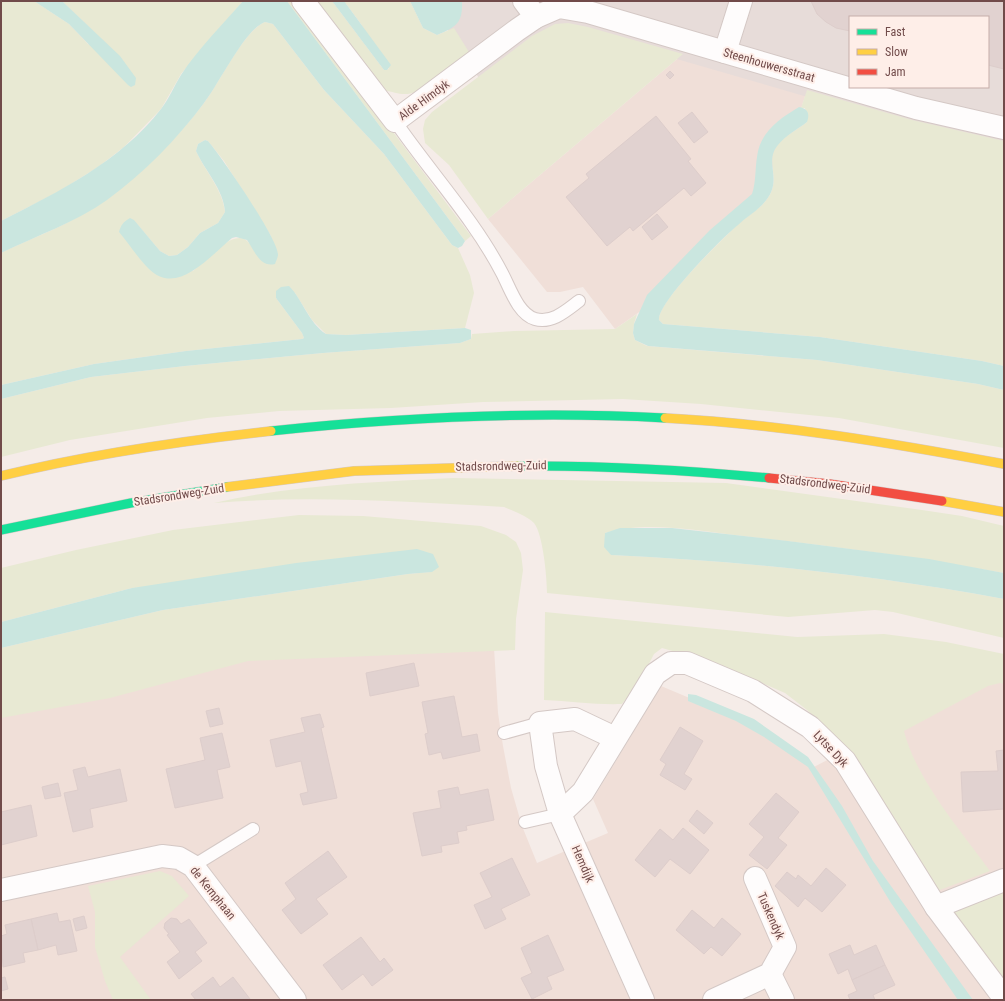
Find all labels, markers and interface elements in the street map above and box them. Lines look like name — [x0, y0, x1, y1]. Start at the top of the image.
legend — [849, 16, 989, 88]
text: Fast — [885, 25, 906, 39]
street label: Steenhouwersstraat — [722, 45, 817, 85]
text: Slow — [885, 45, 908, 59]
text: Jam — [885, 65, 906, 79]
street label: Alde Himdyk — [396, 76, 453, 123]
street label: Stadsrondweg-Zuid — [455, 458, 547, 474]
street label: Stadsrondweg-Zuid — [779, 471, 871, 497]
street label: Stadsrondweg-Zuid — [133, 481, 225, 509]
street label: Lytse Dyk — [811, 728, 852, 771]
street label: Hemdijk — [569, 843, 598, 885]
street label: de Kemphaan — [187, 864, 239, 923]
street label: Tuskendyk — [754, 890, 788, 942]

